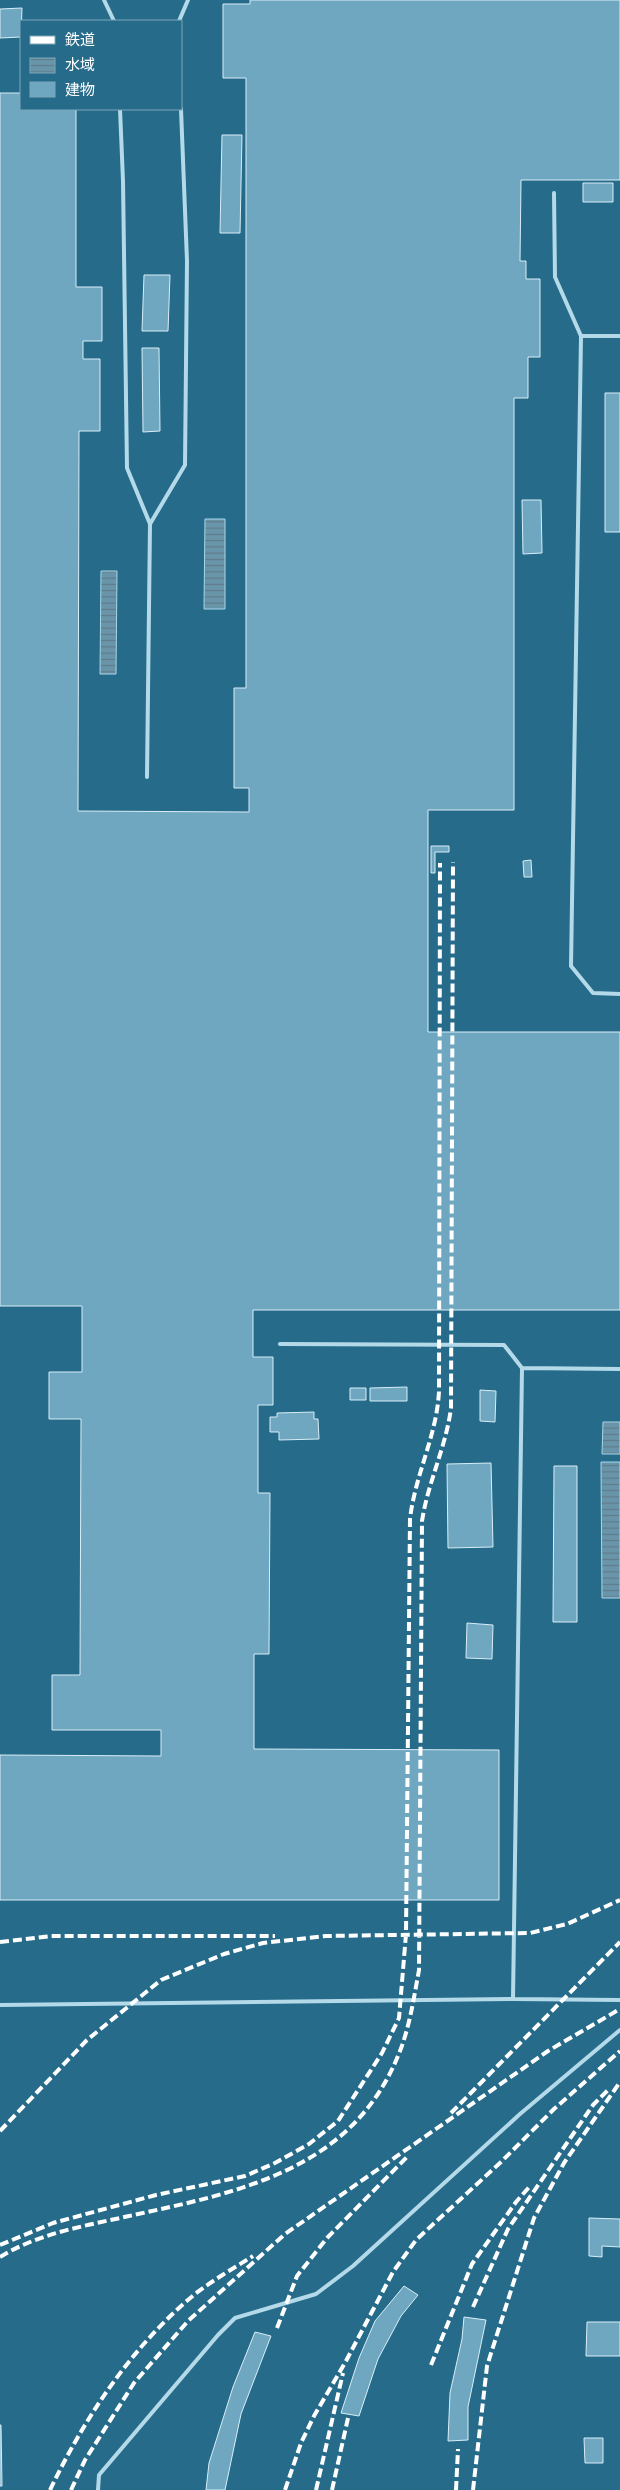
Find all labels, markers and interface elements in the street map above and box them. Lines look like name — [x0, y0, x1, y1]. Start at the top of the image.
legend — [20, 20, 182, 110]
text: 鉄道 — [65, 31, 95, 49]
text: 水域 — [65, 56, 95, 74]
text: 建物 — [65, 81, 95, 99]

